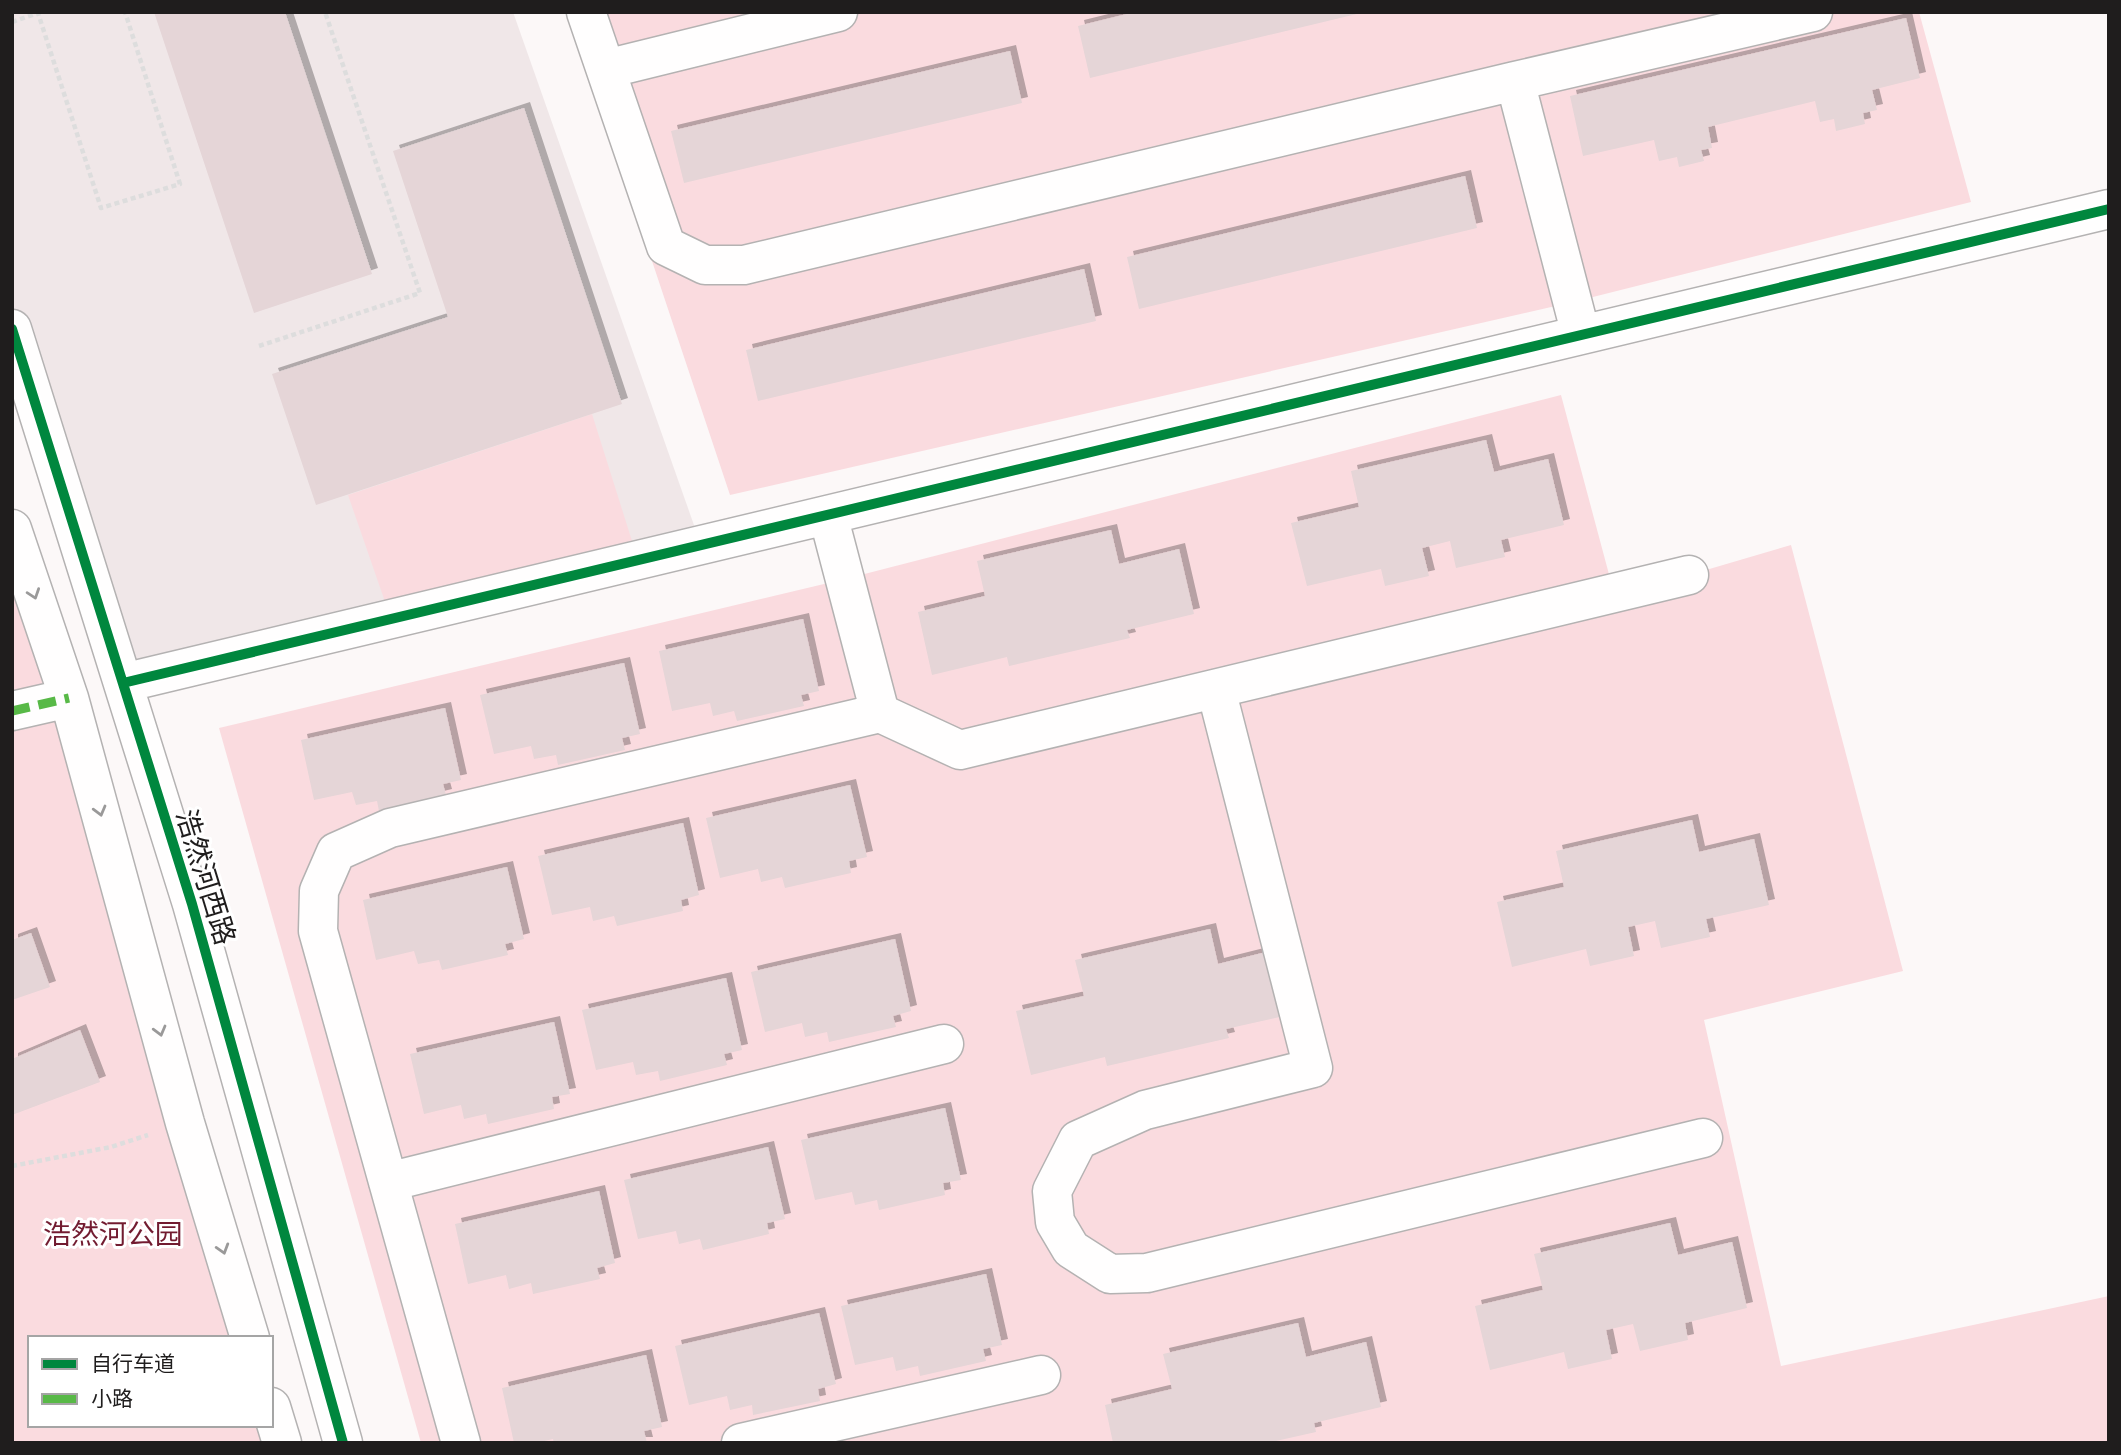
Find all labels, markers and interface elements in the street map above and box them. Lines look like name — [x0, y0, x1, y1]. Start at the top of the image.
one-way arrow — [26, 587, 40, 599]
one-way arrow — [92, 805, 106, 817]
street label: 浩然河西路 — [170, 806, 240, 949]
one-way arrow — [152, 1024, 166, 1036]
park label: 浩然河公园 — [43, 1220, 183, 1250]
one-way arrow — [215, 1243, 230, 1255]
legend — [28, 1336, 273, 1427]
text: 自行车道 — [91, 1353, 175, 1375]
text: 小路 — [91, 1388, 133, 1410]

